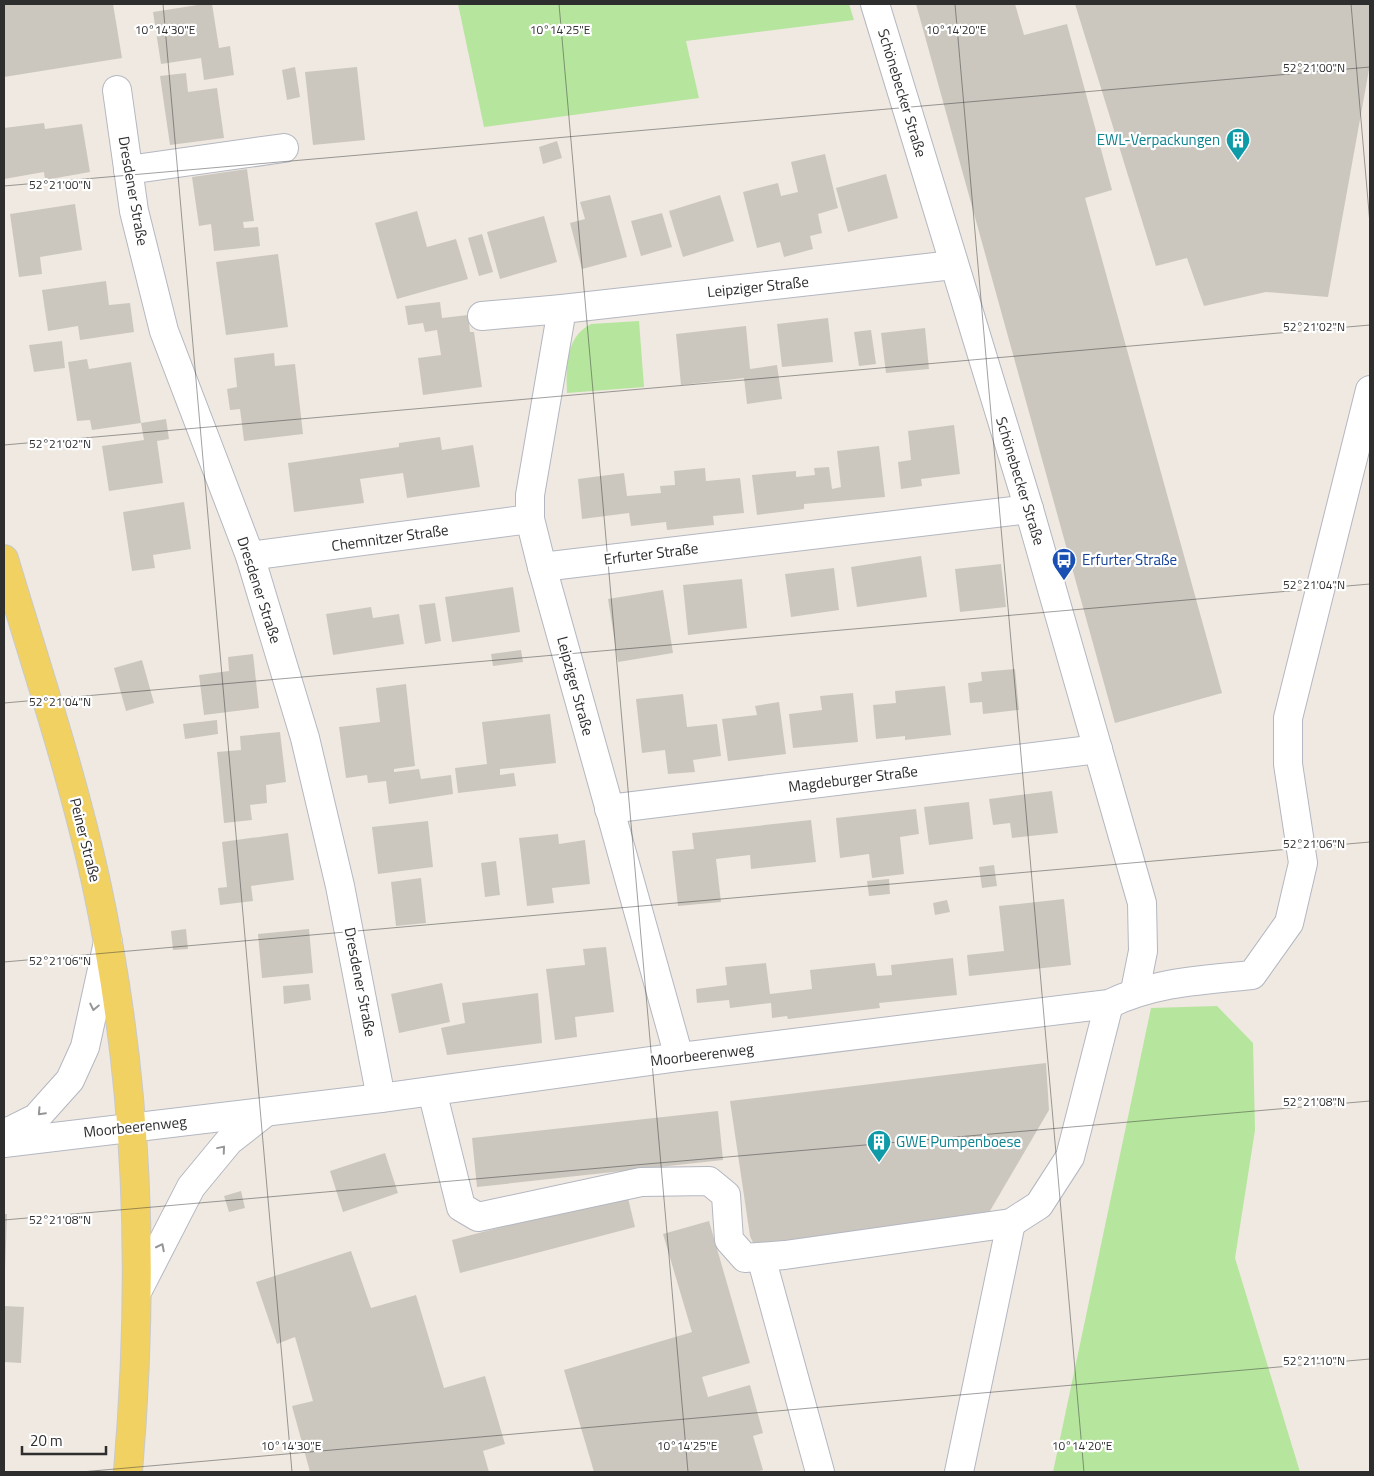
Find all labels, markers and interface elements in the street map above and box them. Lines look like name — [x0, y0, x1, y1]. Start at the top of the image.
text: 10°14'30"E — [135, 20, 196, 39]
text: 10°14'25"E — [530, 20, 591, 39]
text: 10°14'20"E — [926, 20, 987, 39]
street label: Schönebecker Straße — [872, 26, 933, 160]
text: 52°21'00"N — [1283, 58, 1345, 77]
building icon: EWL-Verpackungen — [1225, 127, 1251, 161]
place label: EWL-Verpackungen — [1097, 128, 1220, 151]
street label: Dresdener Straße — [113, 134, 154, 248]
text: 52°21'00"N — [29, 175, 91, 194]
street label: Leipziger Straße — [706, 270, 810, 303]
text: 52°21'02"N — [1283, 317, 1345, 336]
street label: Schönebecker Straße — [990, 414, 1051, 548]
text: 52°21'02"N — [29, 434, 91, 453]
street label: Chemnitzer Straße — [330, 518, 450, 557]
street label: Dresdener Straße — [231, 533, 288, 646]
street label: Erfurter Straße — [602, 536, 700, 571]
bus stop icon: Erfurter Straße — [1051, 547, 1077, 581]
place label: Erfurter Straße — [1082, 548, 1177, 571]
text: 52°21'04"N — [1283, 575, 1345, 594]
street label: Leipziger Straße — [551, 634, 600, 738]
text: 52°21'04"N — [29, 692, 91, 711]
street label: Magdeburger Straße — [787, 759, 919, 798]
street label: Peiner Straße — [64, 795, 107, 884]
text: 52°21'06"N — [1283, 834, 1345, 853]
street label: Dresdener Straße — [339, 925, 382, 1039]
text: 52°21'06"N — [29, 951, 91, 970]
one-way arrow — [89, 1002, 100, 1011]
street label: Moorbeerenweg — [649, 1037, 755, 1072]
text: 52°21'08"N — [1283, 1092, 1345, 1111]
one-way arrow — [38, 1107, 47, 1116]
street label: Moorbeerenweg — [82, 1110, 188, 1143]
building icon: GWE Pumpenboese — [866, 1129, 892, 1163]
place label: GWE Pumpenboese — [896, 1130, 1021, 1153]
one-way arrow — [217, 1146, 226, 1155]
text: 52°21'08"N — [29, 1210, 91, 1229]
one-way arrow — [155, 1243, 165, 1252]
text: 52°21'10"N — [1283, 1351, 1345, 1370]
scale bar — [22, 1424, 106, 1456]
text: 20 m — [30, 1429, 63, 1452]
text: 10°14'30"E — [261, 1436, 322, 1455]
text: 10°14'25"E — [657, 1436, 718, 1455]
text: 10°14'20"E — [1052, 1436, 1113, 1455]

